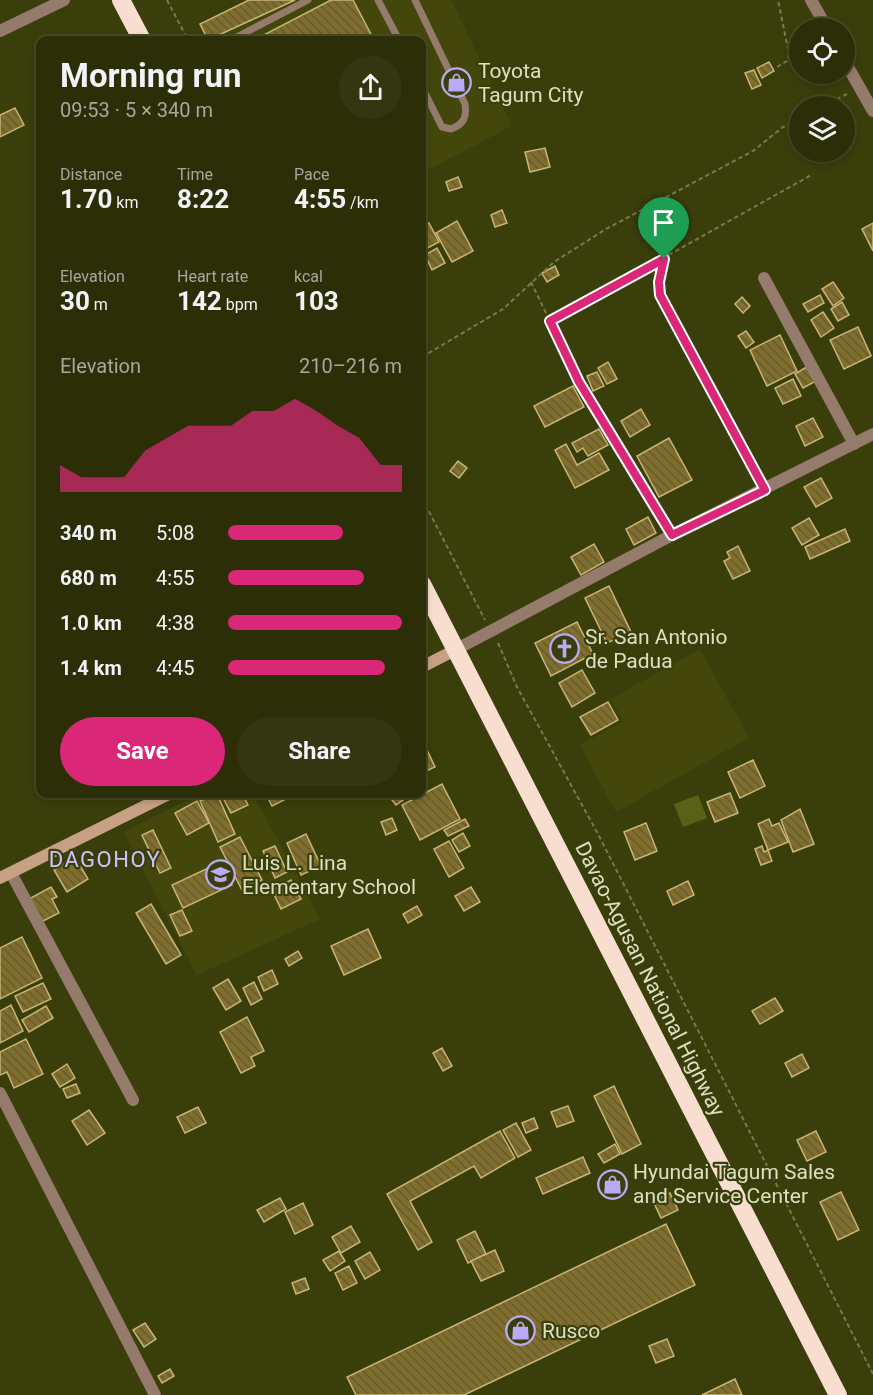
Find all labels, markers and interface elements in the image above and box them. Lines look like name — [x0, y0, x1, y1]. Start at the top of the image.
map controls — [789, 18, 855, 162]
button: locate — [789, 18, 855, 84]
text: Morning run — [60, 56, 241, 95]
button: share — [339, 56, 402, 119]
place label: Toyota Tagum City — [478, 59, 583, 107]
shop icon: Toyota Tagum City — [441, 67, 473, 99]
button: layers — [789, 96, 855, 162]
text: 09:53 · 5 × 340 m — [60, 98, 213, 122]
text: Distance — [60, 165, 122, 184]
text: Time — [177, 165, 213, 184]
text: Pace — [294, 165, 330, 184]
text: 1.70 — [60, 184, 112, 214]
text: 8:22 — [177, 184, 229, 214]
text: 4:55 — [294, 184, 346, 214]
text: km — [112, 193, 138, 212]
text: /km — [346, 193, 379, 212]
pin — [638, 197, 689, 259]
icon: arrive — [647, 206, 680, 239]
text: Elevation — [60, 267, 125, 286]
text: Heart rate — [177, 267, 248, 286]
text: kcal — [294, 267, 323, 286]
text: 30 — [60, 286, 90, 316]
text: 142 — [177, 286, 222, 316]
text: 103 — [294, 286, 339, 316]
text: m — [90, 295, 108, 314]
text: bpm — [222, 295, 258, 314]
text: Elevation — [60, 354, 141, 378]
text: 210–216 m — [299, 354, 402, 378]
text: 340 m — [60, 521, 117, 545]
text: 5:08 — [156, 521, 195, 545]
text: 680 m — [60, 566, 117, 590]
text: 4:55 — [156, 566, 195, 590]
text: 1.0 km — [60, 611, 122, 635]
text: 4:38 — [156, 611, 195, 635]
place label: Sr. San Antonio de Padua — [585, 625, 727, 673]
church icon: Sr. San Antonio de Padua — [548, 633, 580, 665]
text: 1.4 km — [60, 656, 122, 680]
text: 4:45 — [156, 656, 195, 680]
button: Save — [60, 717, 225, 786]
button: Share — [237, 717, 402, 786]
street label: Davao-Agusan National Highway — [570, 838, 730, 1120]
district label: DAGOHOY — [49, 847, 161, 872]
place label: Luis L. Lina Elementary School — [242, 851, 416, 899]
school or university icon: Luis L. Lina Elementary School — [205, 859, 237, 891]
place label: Hyundai Tagum Sales and Service Center — [633, 1160, 835, 1208]
shop icon: Hyundai Tagum Sales and Service Center — [596, 1168, 628, 1200]
shop icon: Rusco — [505, 1315, 537, 1347]
place label: Rusco — [542, 1319, 600, 1343]

